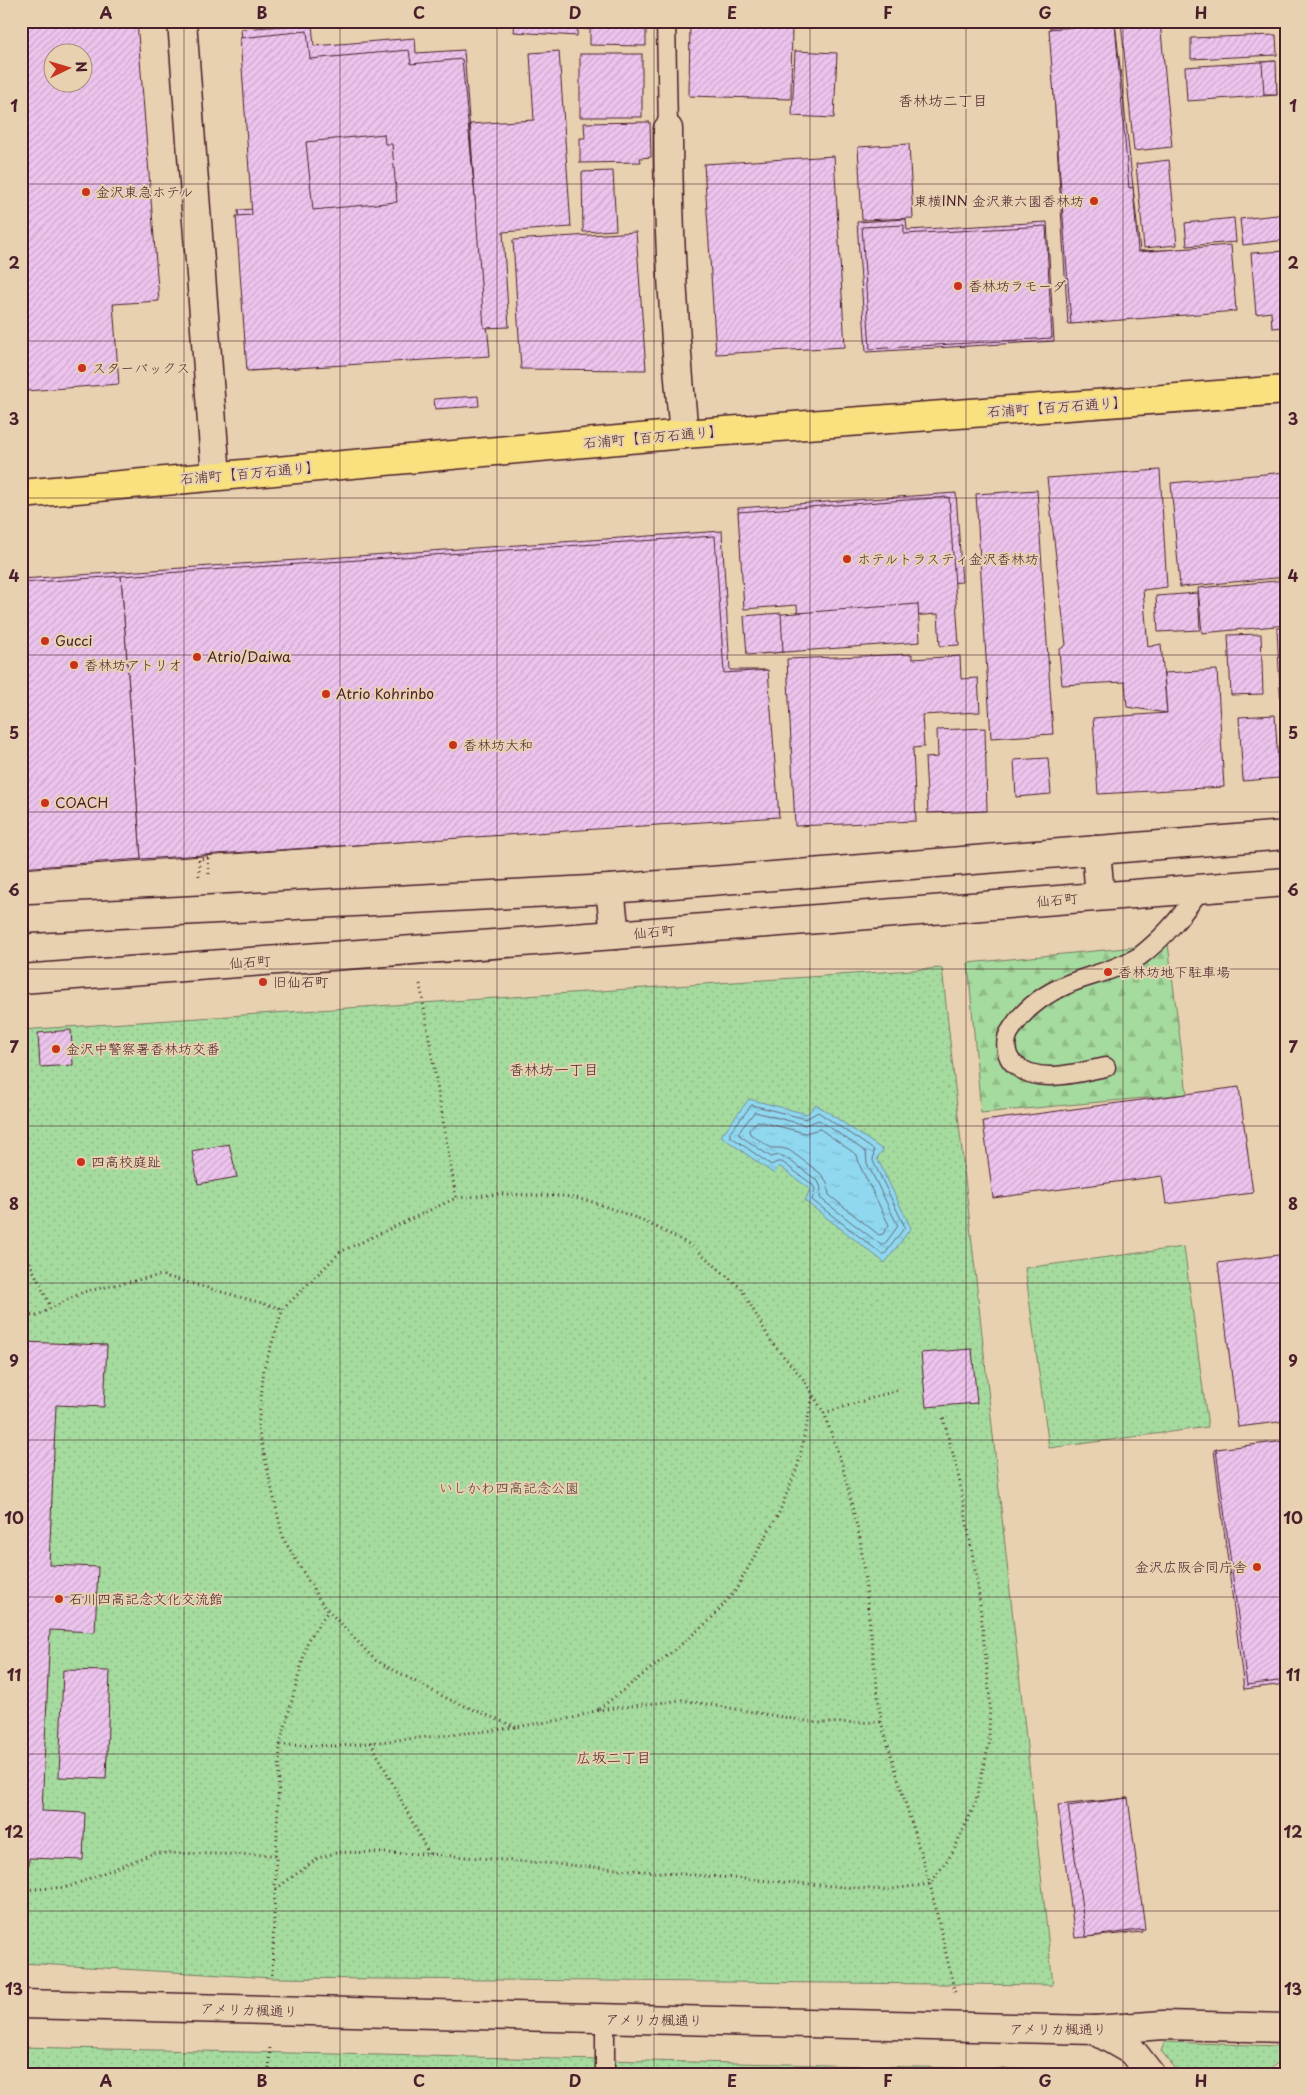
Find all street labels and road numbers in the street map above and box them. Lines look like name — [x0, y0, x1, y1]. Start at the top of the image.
street label: 石浦町【百万石通り】 — [986, 391, 1128, 422]
street label: 石浦町【百万石通り】 — [582, 420, 724, 453]
street label: 石浦町【百万石通り】 — [179, 456, 321, 489]
street label: 仙石町 — [1035, 887, 1079, 912]
street label: 仙石町 — [632, 919, 676, 944]
street label: 仙石町 — [228, 950, 272, 973]
street label: アメリカ楓通り — [200, 1997, 298, 2022]
street label: アメリカ楓通り — [605, 2008, 703, 2031]
street label: アメリカ楓通り — [1009, 2018, 1107, 2039]

